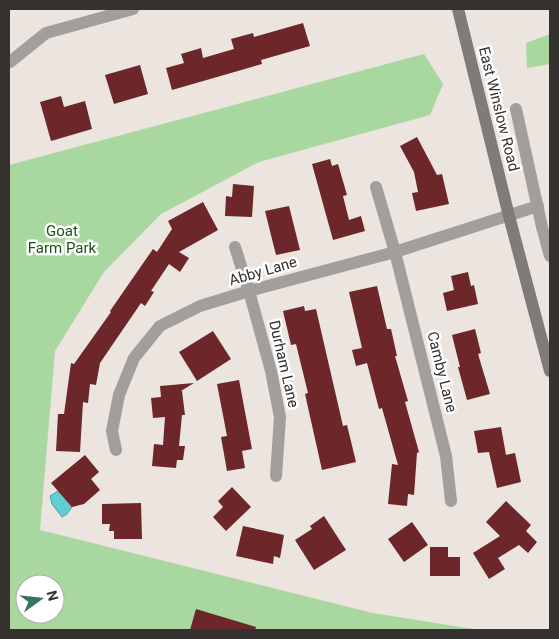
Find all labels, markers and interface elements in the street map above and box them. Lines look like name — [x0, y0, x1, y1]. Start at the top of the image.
street label: East Winslow Road — [475, 45, 523, 173]
park label: Goat Farm Park — [28, 222, 97, 257]
street label: Abby Lane — [227, 253, 299, 289]
street label: Durham Lane — [265, 319, 303, 409]
street label: Camby Lane — [423, 330, 461, 414]
north arrow — [15, 574, 65, 624]
text: N — [44, 589, 62, 602]

